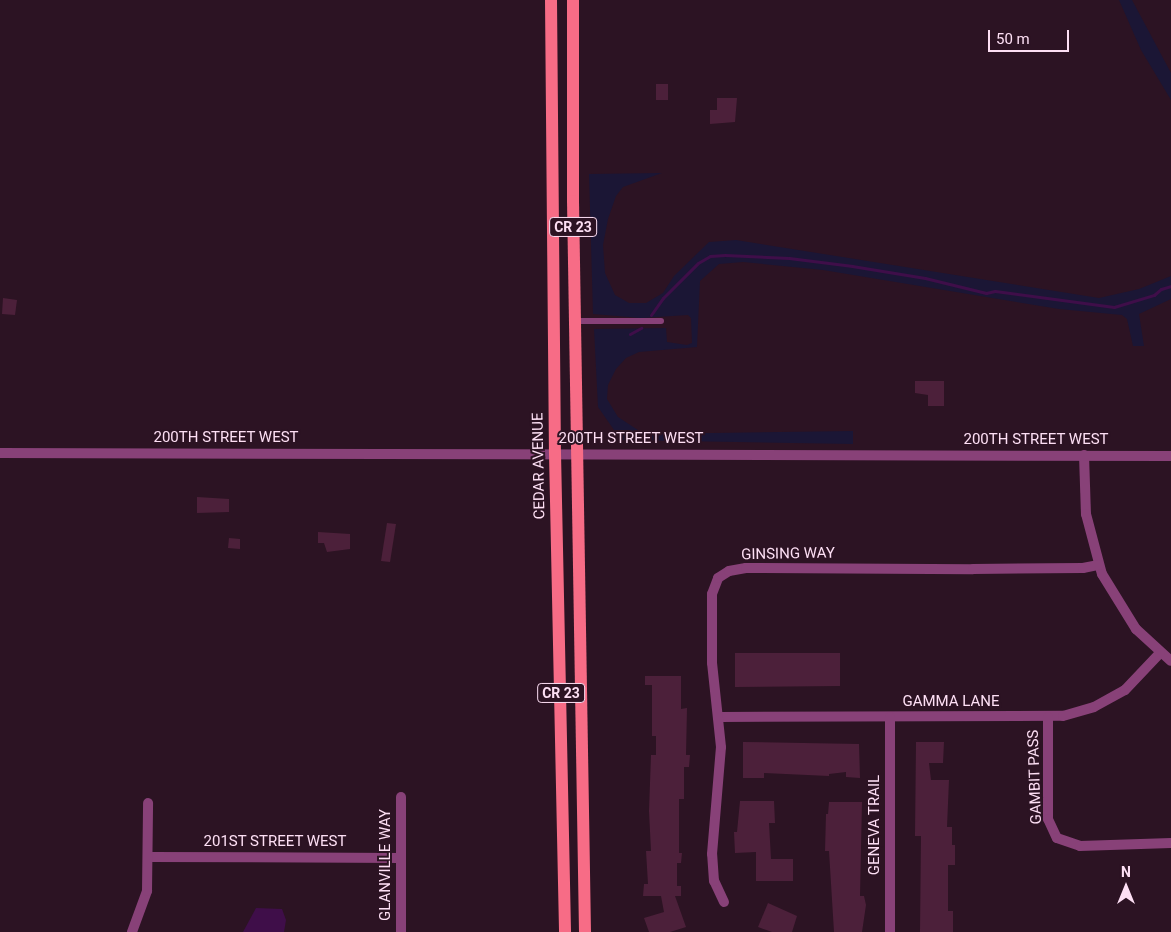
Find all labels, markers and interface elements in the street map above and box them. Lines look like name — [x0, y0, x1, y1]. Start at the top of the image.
scale bar — [991, 20, 1072, 52]
text: 50 m — [996, 30, 1030, 48]
road number: CR 23 — [548, 216, 598, 238]
street label: CEDAR AVENUE — [529, 412, 549, 520]
street label: 200TH STREET WEST — [153, 429, 299, 447]
street label: 200TH STREET WEST — [558, 430, 704, 448]
street label: 200TH STREET WEST — [963, 431, 1109, 449]
street label: GINSING WAY — [741, 544, 835, 564]
road number: CR 23 — [536, 681, 586, 704]
street label: GAMMA LANE — [902, 693, 1000, 711]
street label: GAMBIT PASS — [1024, 729, 1046, 825]
street label: GENEVA TRAIL — [866, 775, 884, 875]
street label: GLANVILLE WAY — [377, 809, 395, 921]
street label: 201ST STREET WEST — [203, 833, 347, 851]
north arrow — [1101, 862, 1151, 912]
text: N — [1121, 864, 1131, 880]

